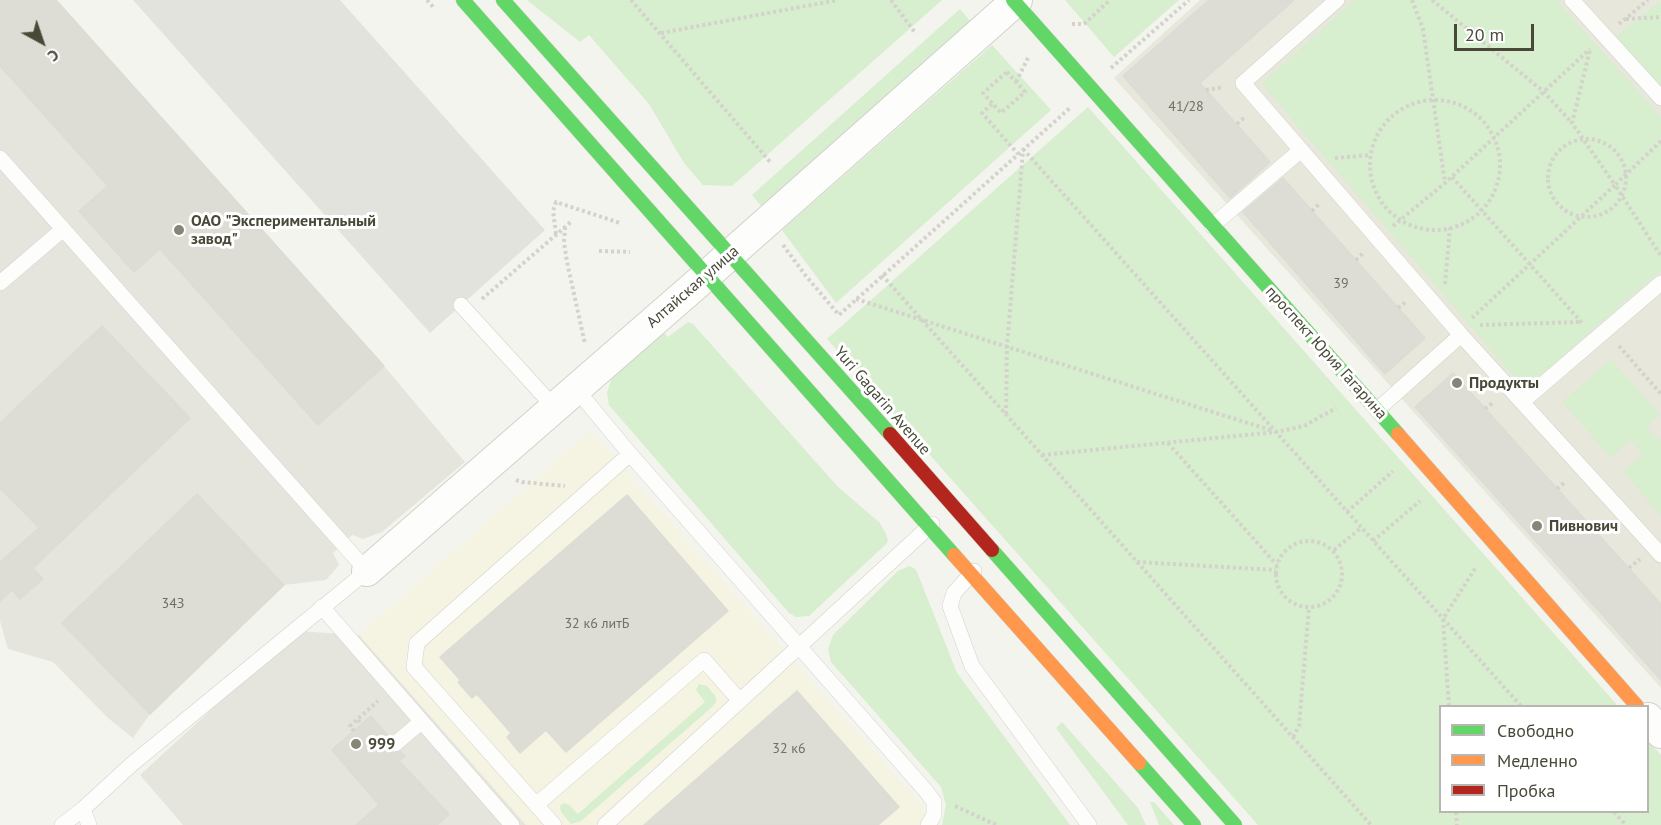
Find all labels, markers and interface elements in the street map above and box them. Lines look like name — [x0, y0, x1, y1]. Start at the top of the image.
north arrow — [12, 12, 72, 72]
scale bar — [1457, 12, 1536, 50]
text: 20 m — [1465, 23, 1504, 46]
text: С — [44, 45, 63, 66]
house number: 41/28 — [1168, 99, 1204, 115]
place label: ОАО "Экспериментальный завод" — [191, 211, 376, 249]
marker: ОАО "Экспериментальный завод" — [172, 223, 186, 237]
street label: Алтайская улица — [643, 242, 743, 332]
house number: 39 — [1333, 276, 1349, 292]
street label: проспект Юрия Гагарина — [1261, 282, 1391, 424]
street label: Yuri Gagarin Avenue — [830, 343, 934, 459]
place label: Продукты — [1469, 373, 1539, 393]
marker: Продукты — [1450, 376, 1464, 390]
place label: Пивнович — [1549, 516, 1618, 536]
marker: Пивнович — [1530, 519, 1544, 533]
house number: 34З — [162, 596, 184, 612]
house number: 32 к6 литБ — [564, 616, 630, 632]
legend — [1439, 705, 1649, 813]
text: Свободно — [1497, 719, 1574, 742]
place label: 999 — [368, 734, 395, 754]
marker: 999 — [349, 737, 363, 751]
house number: 32 к6 — [772, 741, 806, 757]
text: Медленно — [1497, 749, 1578, 772]
text: Пробка — [1497, 779, 1555, 802]

